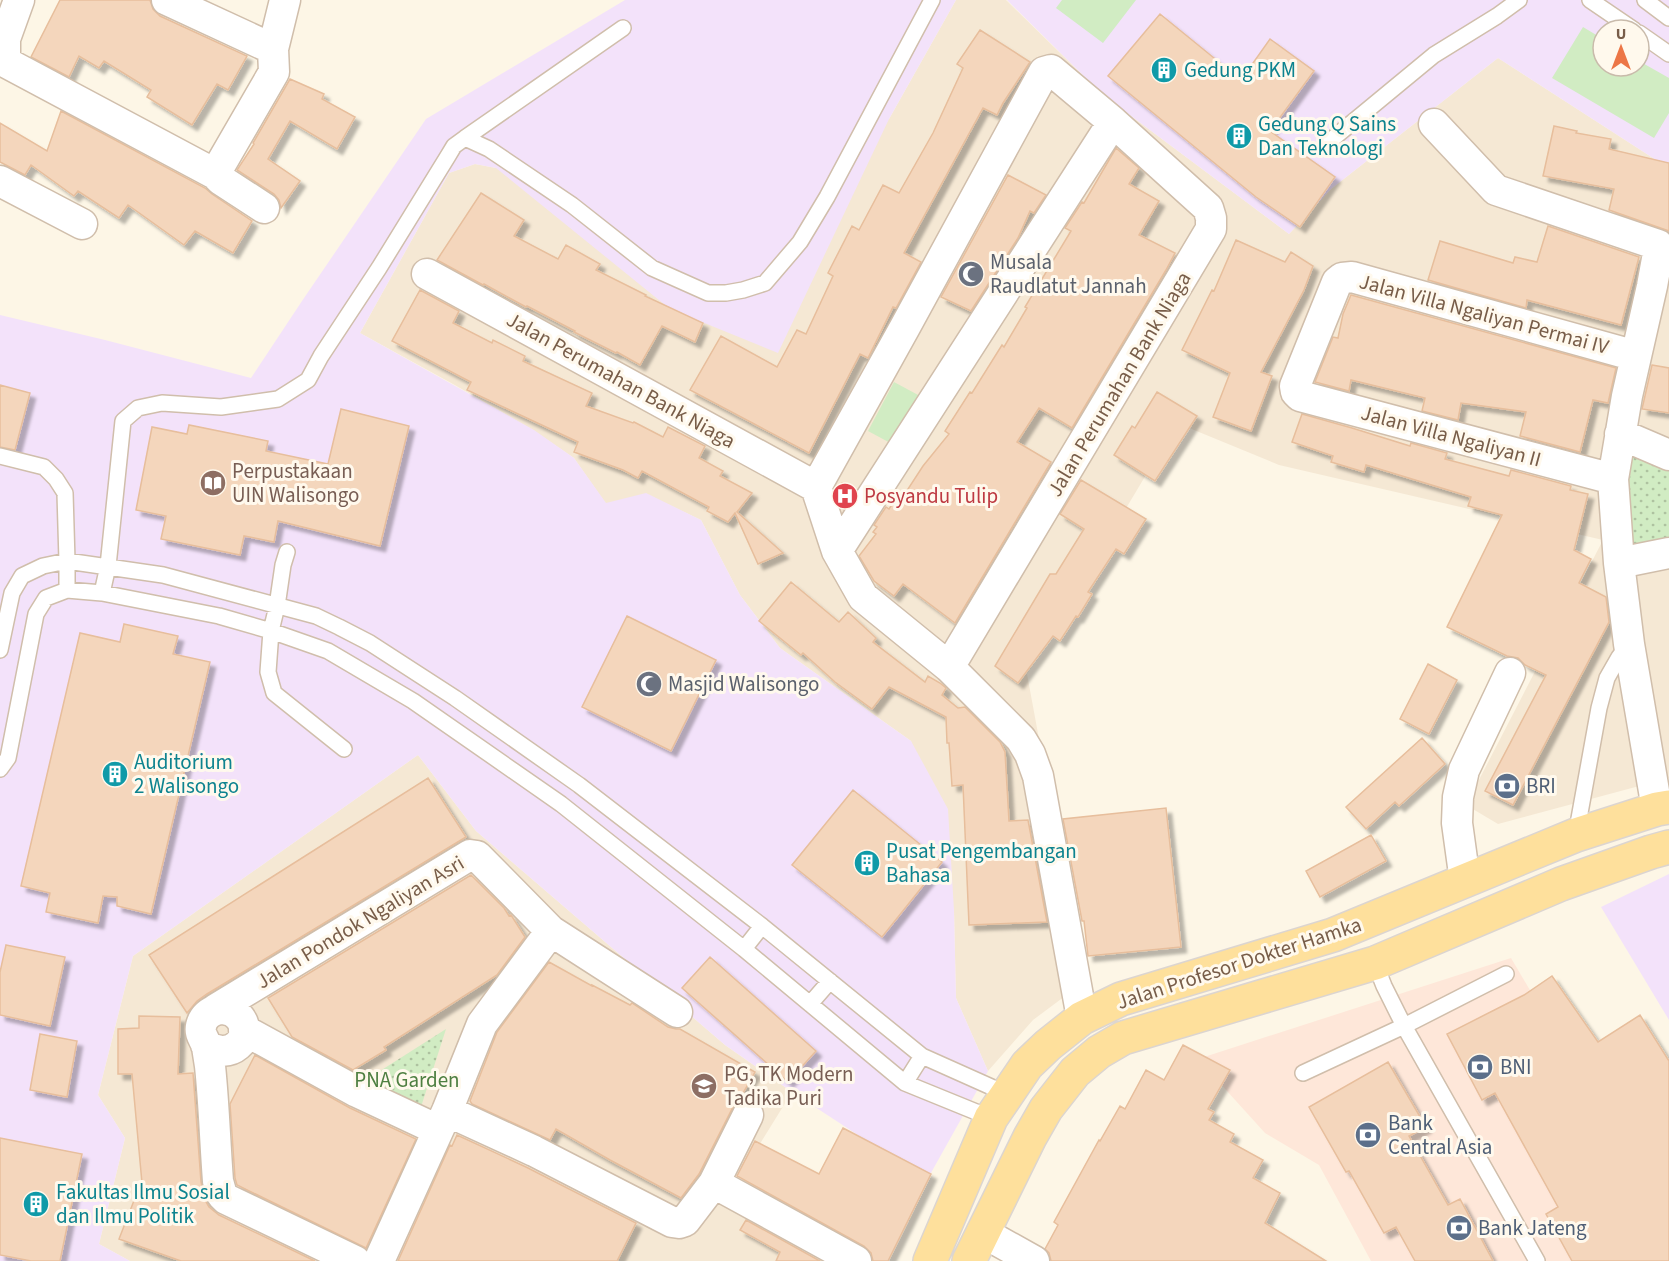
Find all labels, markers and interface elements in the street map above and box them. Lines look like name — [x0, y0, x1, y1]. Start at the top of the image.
north arrow — [1591, 18, 1651, 78]
text: U — [1616, 23, 1626, 45]
building icon: Gedung PKM — [1149, 55, 1179, 85]
place label: Gedung PKM — [1184, 55, 1296, 85]
place label: Gedung Q Sains Dan Teknologi — [1258, 109, 1396, 163]
building icon: Gedung Q Sains Dan Teknologi — [1224, 121, 1254, 151]
place label: Musala Raudlatut Jannah — [990, 247, 1147, 301]
mosque icon: Musala Raudlatut Jannah — [956, 259, 986, 289]
street label: Jalan Perumahan Bank Niaga — [1040, 266, 1198, 502]
street label: Jalan Villa Ngaliyan Permai IV — [1356, 266, 1612, 362]
street label: Jalan Perumahan Bank Niaga — [501, 304, 741, 456]
street label: Jalan Villa Ngaliyan II — [1358, 398, 1544, 474]
place label: Perpustakaan UIN Walisongo — [232, 456, 359, 510]
library icon: Perpustakaan UIN Walisongo — [198, 468, 228, 498]
hospital icon: Posyandu Tulip — [830, 481, 860, 511]
place label: Posyandu Tulip — [864, 481, 998, 511]
mosque icon: Masjid Walisongo — [634, 669, 664, 699]
place label: Masjid Walisongo — [668, 669, 819, 699]
place label: Auditorium 2 Walisongo — [134, 747, 239, 801]
building icon: Auditorium 2 Walisongo — [100, 759, 130, 789]
bank icon: BRI — [1492, 771, 1522, 801]
place label: BRI — [1526, 771, 1556, 801]
place label: Pusat Pengembangan Bahasa — [886, 836, 1077, 890]
street label: Jalan Pondok Ngaliyan Asri — [250, 848, 470, 996]
building icon: Pusat Pengembangan Bahasa — [852, 848, 882, 878]
street label: Jalan Profesor Dokter Hamka — [1113, 909, 1365, 1017]
bank icon: BNI — [1465, 1052, 1495, 1082]
place label: BNI — [1500, 1052, 1531, 1082]
place label: PG, TK Modern Tadika Puri — [724, 1059, 853, 1113]
park label: PNA Garden — [354, 1065, 460, 1095]
school or university icon: PG, TK Modern Tadika Puri — [689, 1071, 719, 1101]
place label: Bank Central Asia — [1388, 1108, 1492, 1162]
bank icon: Bank Central Asia — [1353, 1120, 1383, 1150]
place label: Fakultas Ilmu Sosial dan Ilmu Politik — [56, 1177, 230, 1231]
building icon: Fakultas Ilmu Sosial dan Ilmu Politik — [21, 1189, 51, 1219]
bank icon: Bank Jateng — [1444, 1213, 1474, 1243]
place label: Bank Jateng — [1478, 1213, 1587, 1243]

